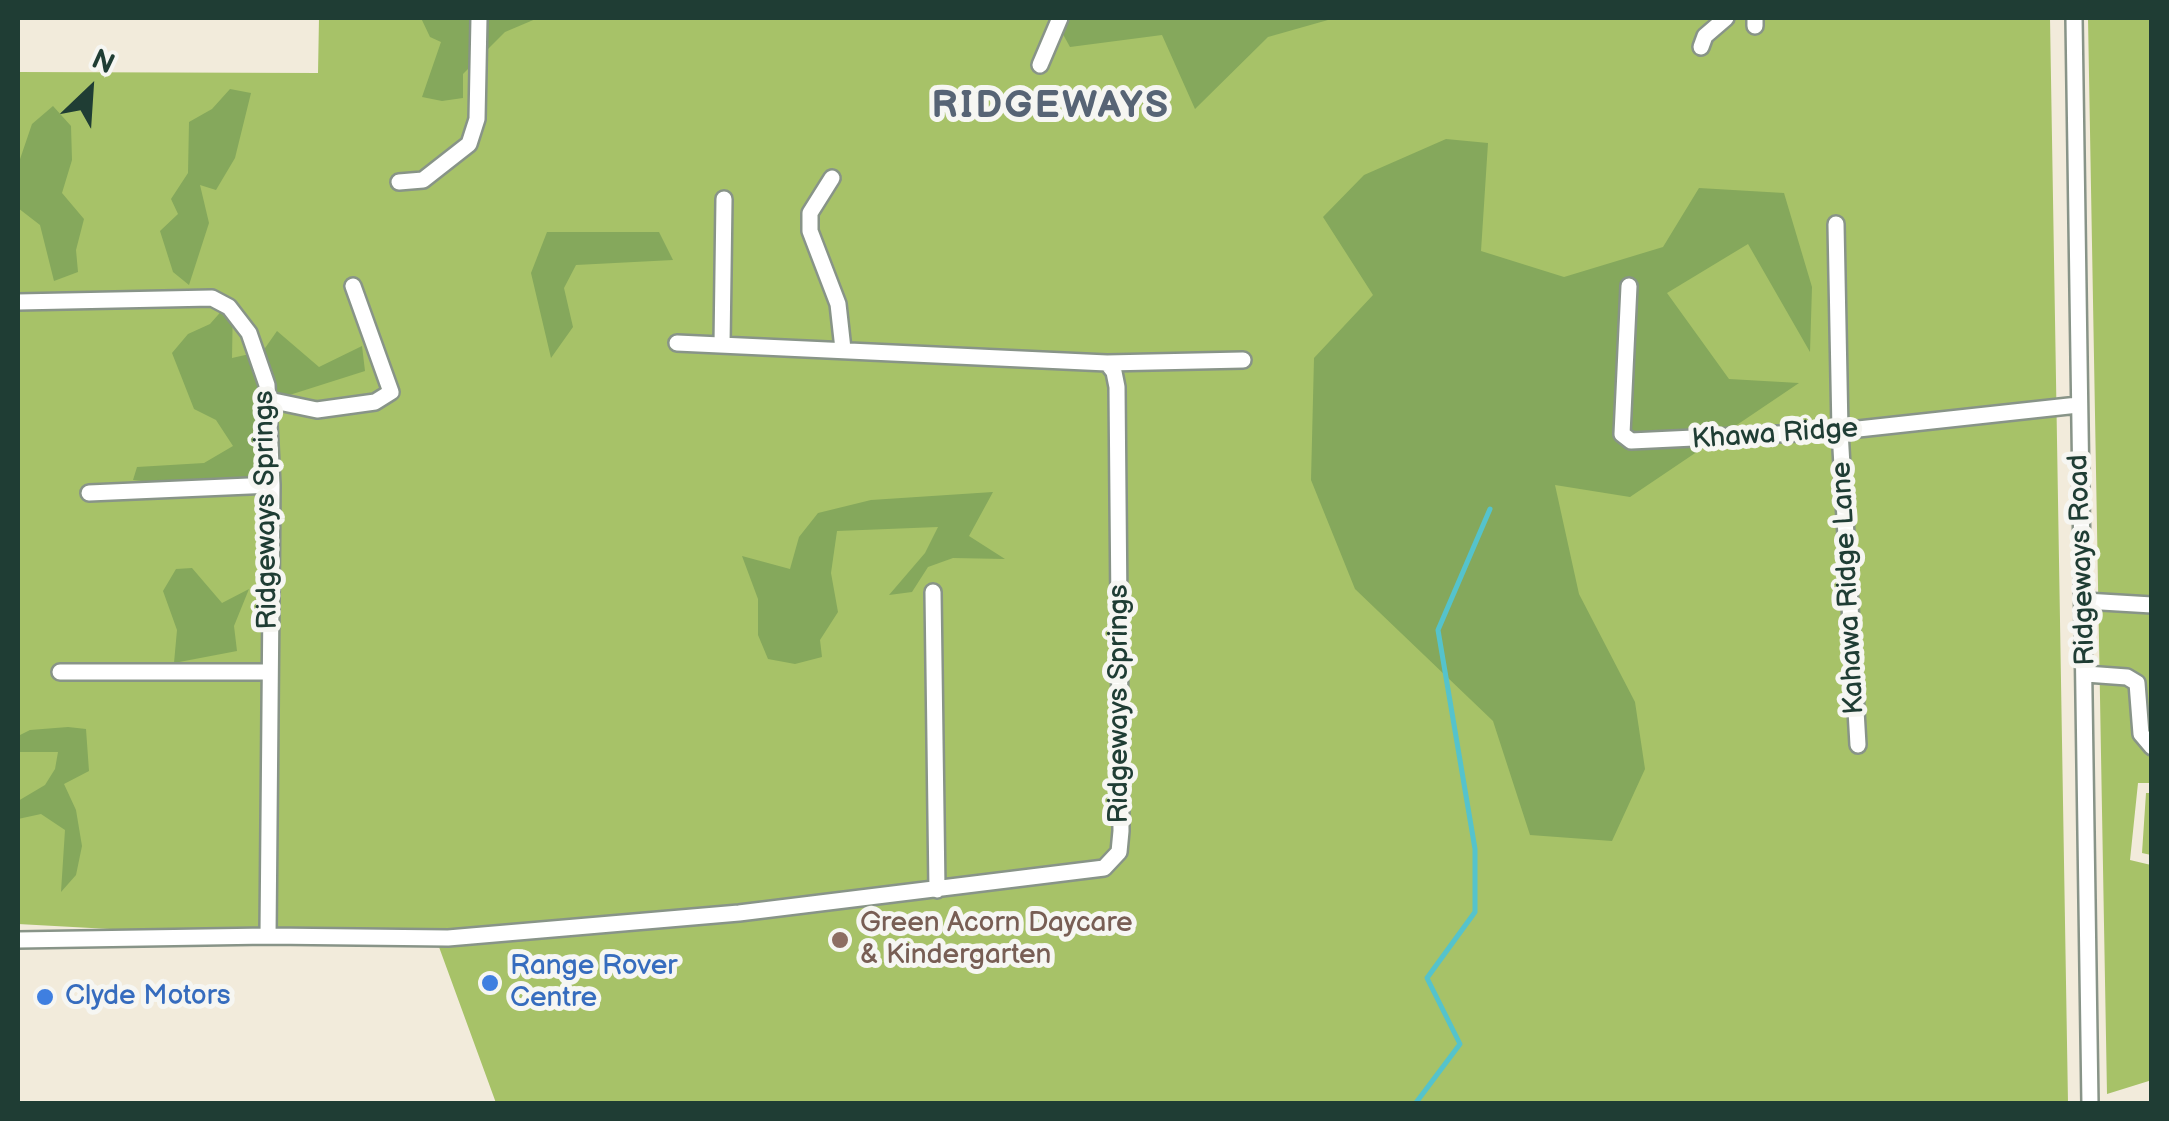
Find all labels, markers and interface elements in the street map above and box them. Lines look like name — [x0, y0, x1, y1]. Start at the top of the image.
north arrow — [40, 40, 140, 140]
text: N — [86, 43, 119, 82]
district label: RIDGEWAYS — [932, 84, 1170, 130]
street label: Ridgeways Springs — [248, 390, 286, 630]
street label: Khawa Ridge — [1691, 412, 1859, 458]
street label: Ridgeways Road — [2063, 454, 2103, 666]
street label: Kahawa Ridge Lane — [1826, 461, 1872, 715]
street label: Ridgeways Springs — [1103, 584, 1137, 824]
place label: Green Acorn Daycare & Kindergarten — [860, 907, 1133, 973]
marker: Green Acorn Daycare & Kindergarten — [829, 929, 851, 951]
place label: Range Rover Centre — [510, 950, 677, 1016]
marker: Range Rover Centre — [479, 972, 501, 994]
place label: Clyde Motors — [65, 980, 231, 1014]
marker: Clyde Motors — [34, 986, 56, 1008]

